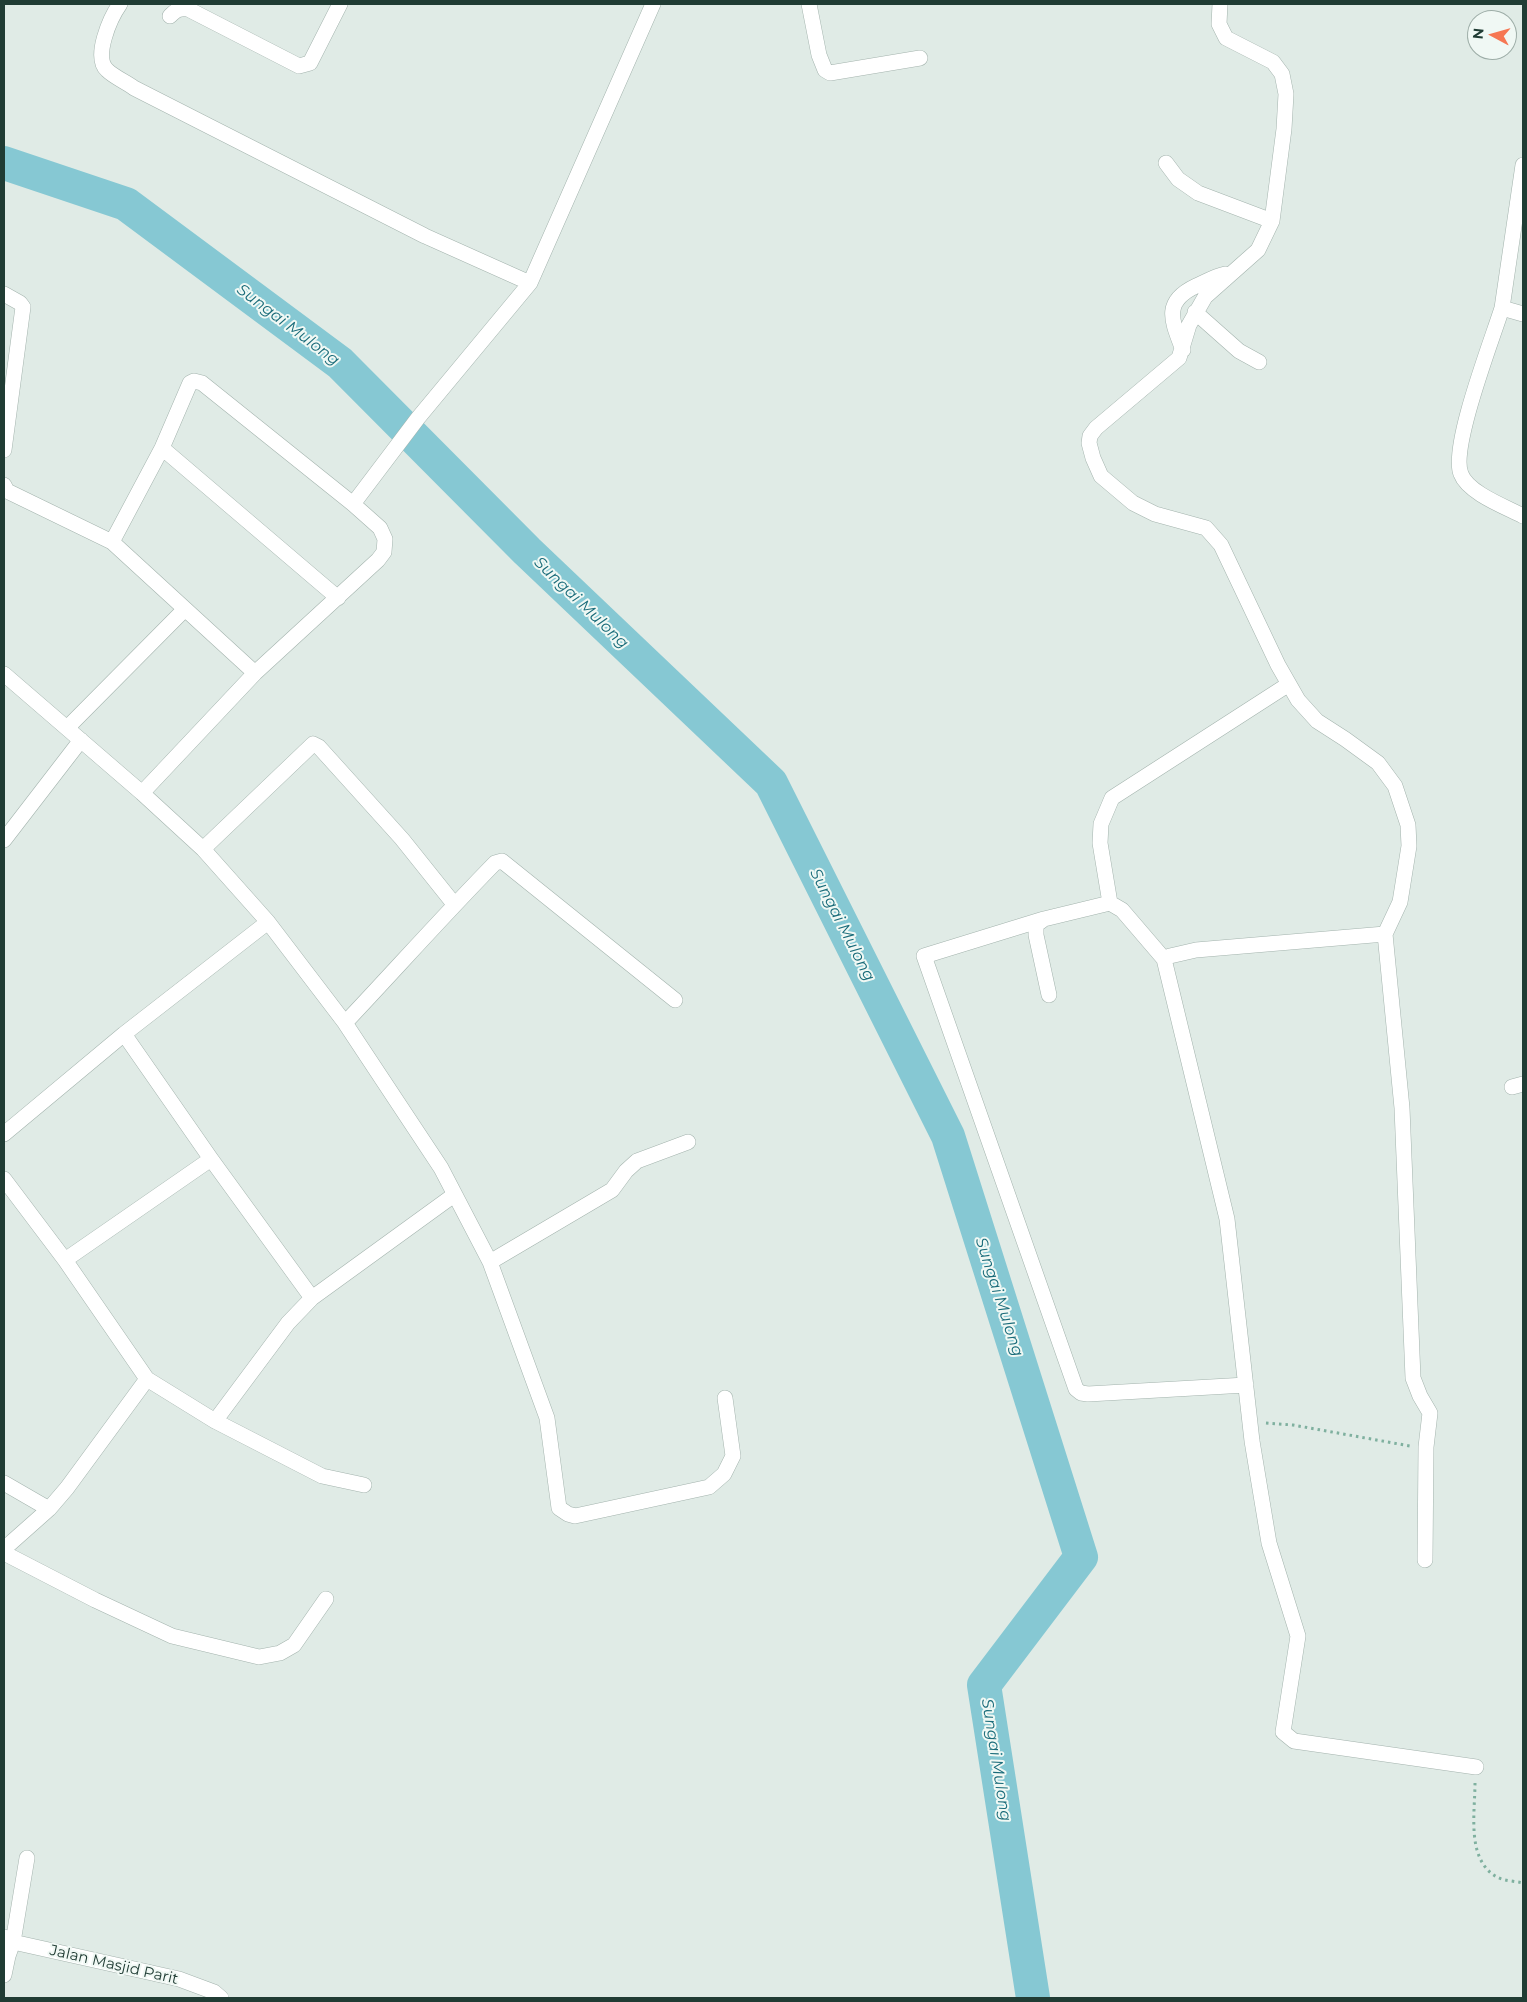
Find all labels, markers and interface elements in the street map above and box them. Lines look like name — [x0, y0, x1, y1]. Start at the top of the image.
north arrow — [1467, 10, 1517, 60]
text: N — [1469, 27, 1488, 40]
water label: Sungai Mulong — [233, 280, 343, 370]
water label: Sungai Mulong — [530, 553, 632, 653]
water label: Sungai Mulong — [805, 865, 879, 985]
water label: Sungai Mulong — [971, 1235, 1027, 1359]
water label: Sungai Mulong — [977, 1697, 1015, 1823]
street label: Jalan Masjid Parit — [48, 1941, 180, 1989]

